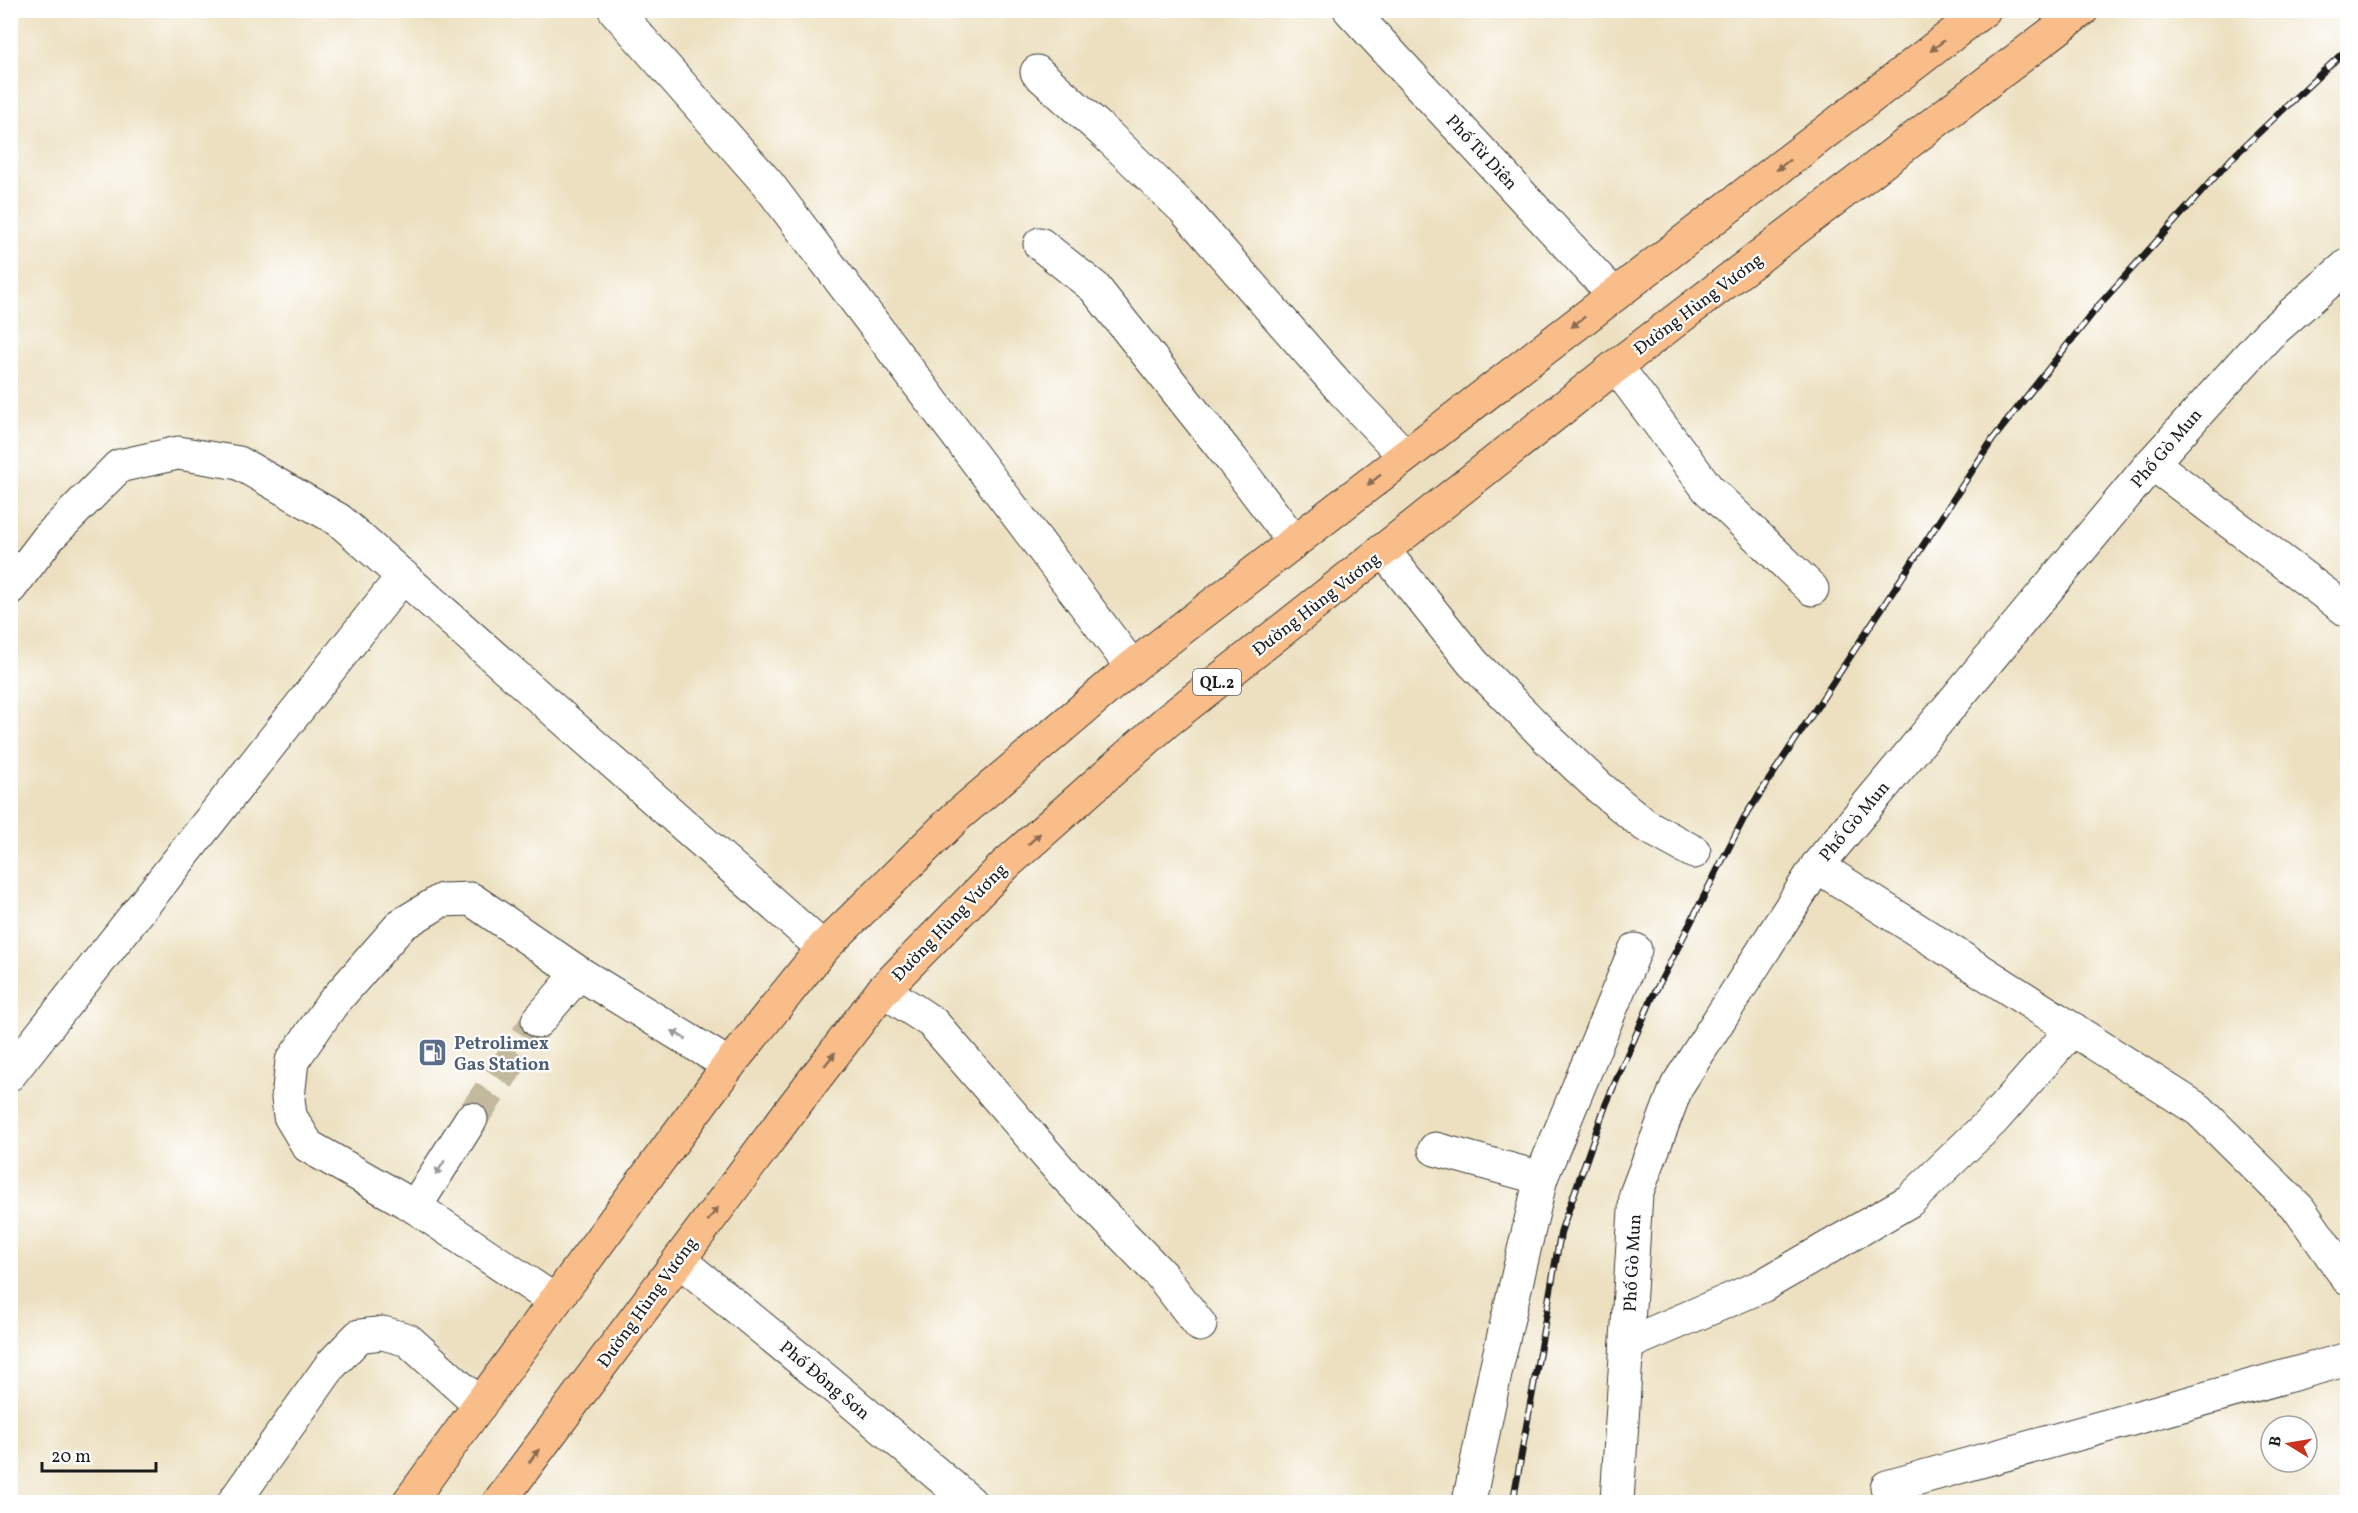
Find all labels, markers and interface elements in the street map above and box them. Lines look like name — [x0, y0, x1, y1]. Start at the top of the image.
one-way arrow — [1930, 40, 1945, 52]
street label: Phố Từ Diên — [1439, 110, 1523, 197]
one-way arrow — [1775, 159, 1791, 171]
street label: Đường Hùng Vương — [1629, 248, 1769, 362]
one-way arrow — [1571, 316, 1586, 328]
street label: Phố Gò Mun — [2126, 404, 2209, 494]
one-way arrow — [1366, 474, 1382, 487]
street label: Đường Hùng Vương — [1248, 547, 1386, 663]
road number: QL.2 — [1193, 669, 1241, 695]
street label: Phố Gò Mun — [1814, 776, 1896, 868]
one-way arrow — [1026, 833, 1041, 846]
street label: Đường Hùng Vương — [887, 858, 1013, 988]
one-way arrow — [671, 1029, 687, 1040]
place label: Petrolimex Gas Station — [454, 1032, 550, 1078]
fuel station icon: Petrolimex Gas Station — [417, 1037, 449, 1069]
one-way arrow — [824, 1051, 837, 1067]
one-way arrow — [435, 1160, 446, 1176]
one-way arrow — [706, 1207, 718, 1222]
street label: Phố Gò Mun — [1618, 1213, 1649, 1313]
street label: Đường Hùng Vương — [592, 1232, 704, 1373]
street label: Phố Đông Sơn — [773, 1336, 875, 1427]
north arrow — [2259, 1414, 2319, 1474]
text: B — [2264, 1434, 2288, 1449]
scale bar — [42, 1435, 156, 1473]
text: 20 m — [51, 1445, 91, 1470]
one-way arrow — [528, 1448, 540, 1464]

